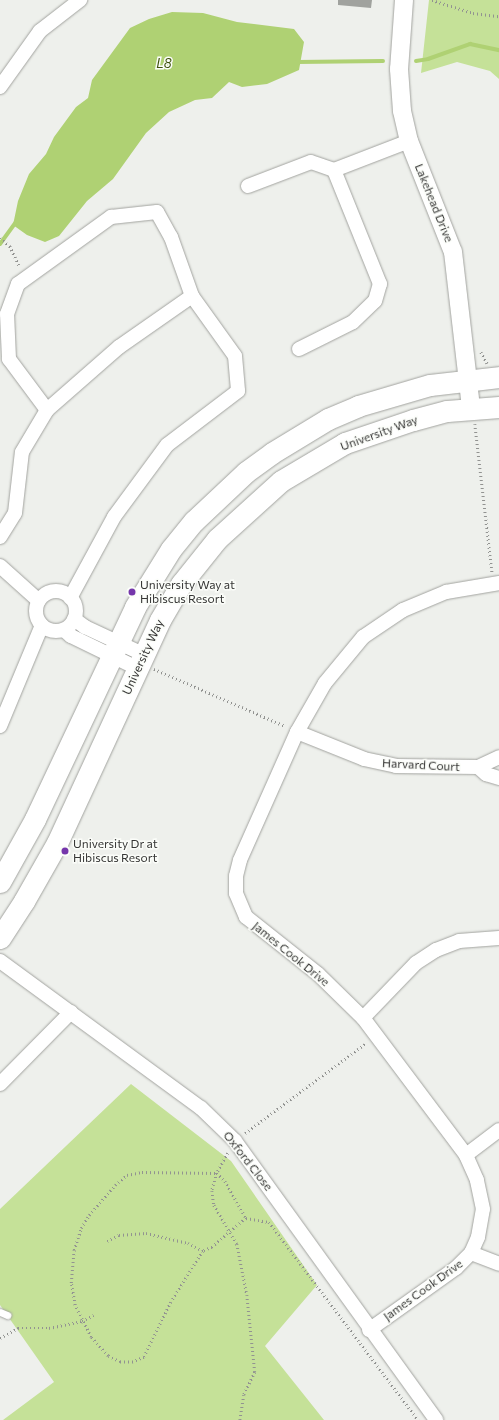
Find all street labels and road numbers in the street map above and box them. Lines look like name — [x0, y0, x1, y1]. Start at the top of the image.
street label: Lakehead Drive — [412, 162, 456, 244]
street label: University Way — [338, 412, 420, 454]
street label: University Way — [119, 617, 167, 697]
street label: Harvard Court — [382, 756, 460, 774]
street label: James Cook Drive — [250, 919, 332, 989]
street label: Oxford Close — [220, 1128, 276, 1194]
street label: James Cook Drive — [380, 1256, 466, 1324]

